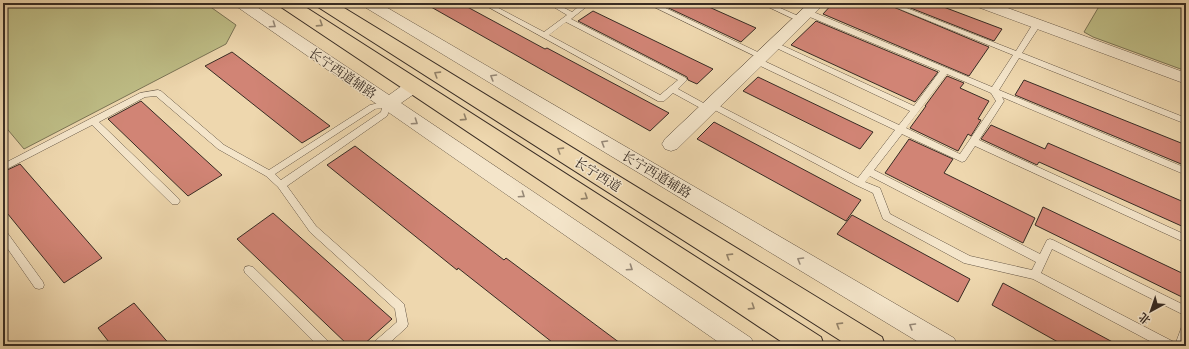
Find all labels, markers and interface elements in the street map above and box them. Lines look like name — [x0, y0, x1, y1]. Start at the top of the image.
one-way arrow — [268, 20, 275, 27]
one-way arrow — [316, 20, 323, 27]
street label: 长宁西道辅路 — [306, 45, 380, 102]
one-way arrow — [435, 72, 442, 79]
one-way arrow — [490, 74, 497, 82]
one-way arrow — [460, 114, 467, 121]
one-way arrow — [410, 117, 417, 124]
one-way arrow — [601, 141, 608, 148]
street label: 长宁西道辅路 — [619, 147, 695, 202]
one-way arrow — [557, 148, 564, 155]
street label: 长宁西道 — [571, 153, 624, 195]
one-way arrow — [518, 190, 525, 198]
one-way arrow — [580, 193, 587, 200]
one-way arrow — [726, 254, 733, 261]
one-way arrow — [797, 257, 805, 264]
one-way arrow — [625, 264, 632, 271]
north arrow — [1131, 291, 1171, 331]
one-way arrow — [748, 302, 755, 310]
text: 北 — [1136, 310, 1153, 328]
one-way arrow — [836, 323, 843, 330]
one-way arrow — [909, 324, 916, 331]

